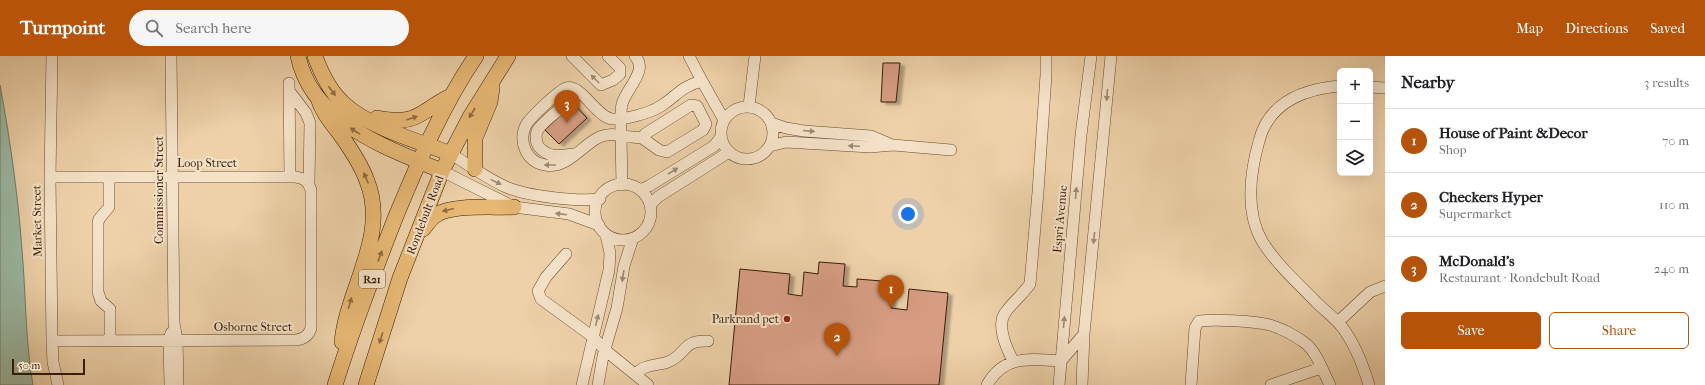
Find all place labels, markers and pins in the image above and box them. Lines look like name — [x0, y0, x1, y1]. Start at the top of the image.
pin: 3 — [554, 90, 580, 123]
pin: 1 — [878, 275, 904, 308]
place label: Parkrand pet — [712, 312, 780, 326]
marker: Parkrand pet — [782, 314, 792, 324]
pin: 2 — [824, 323, 850, 356]

